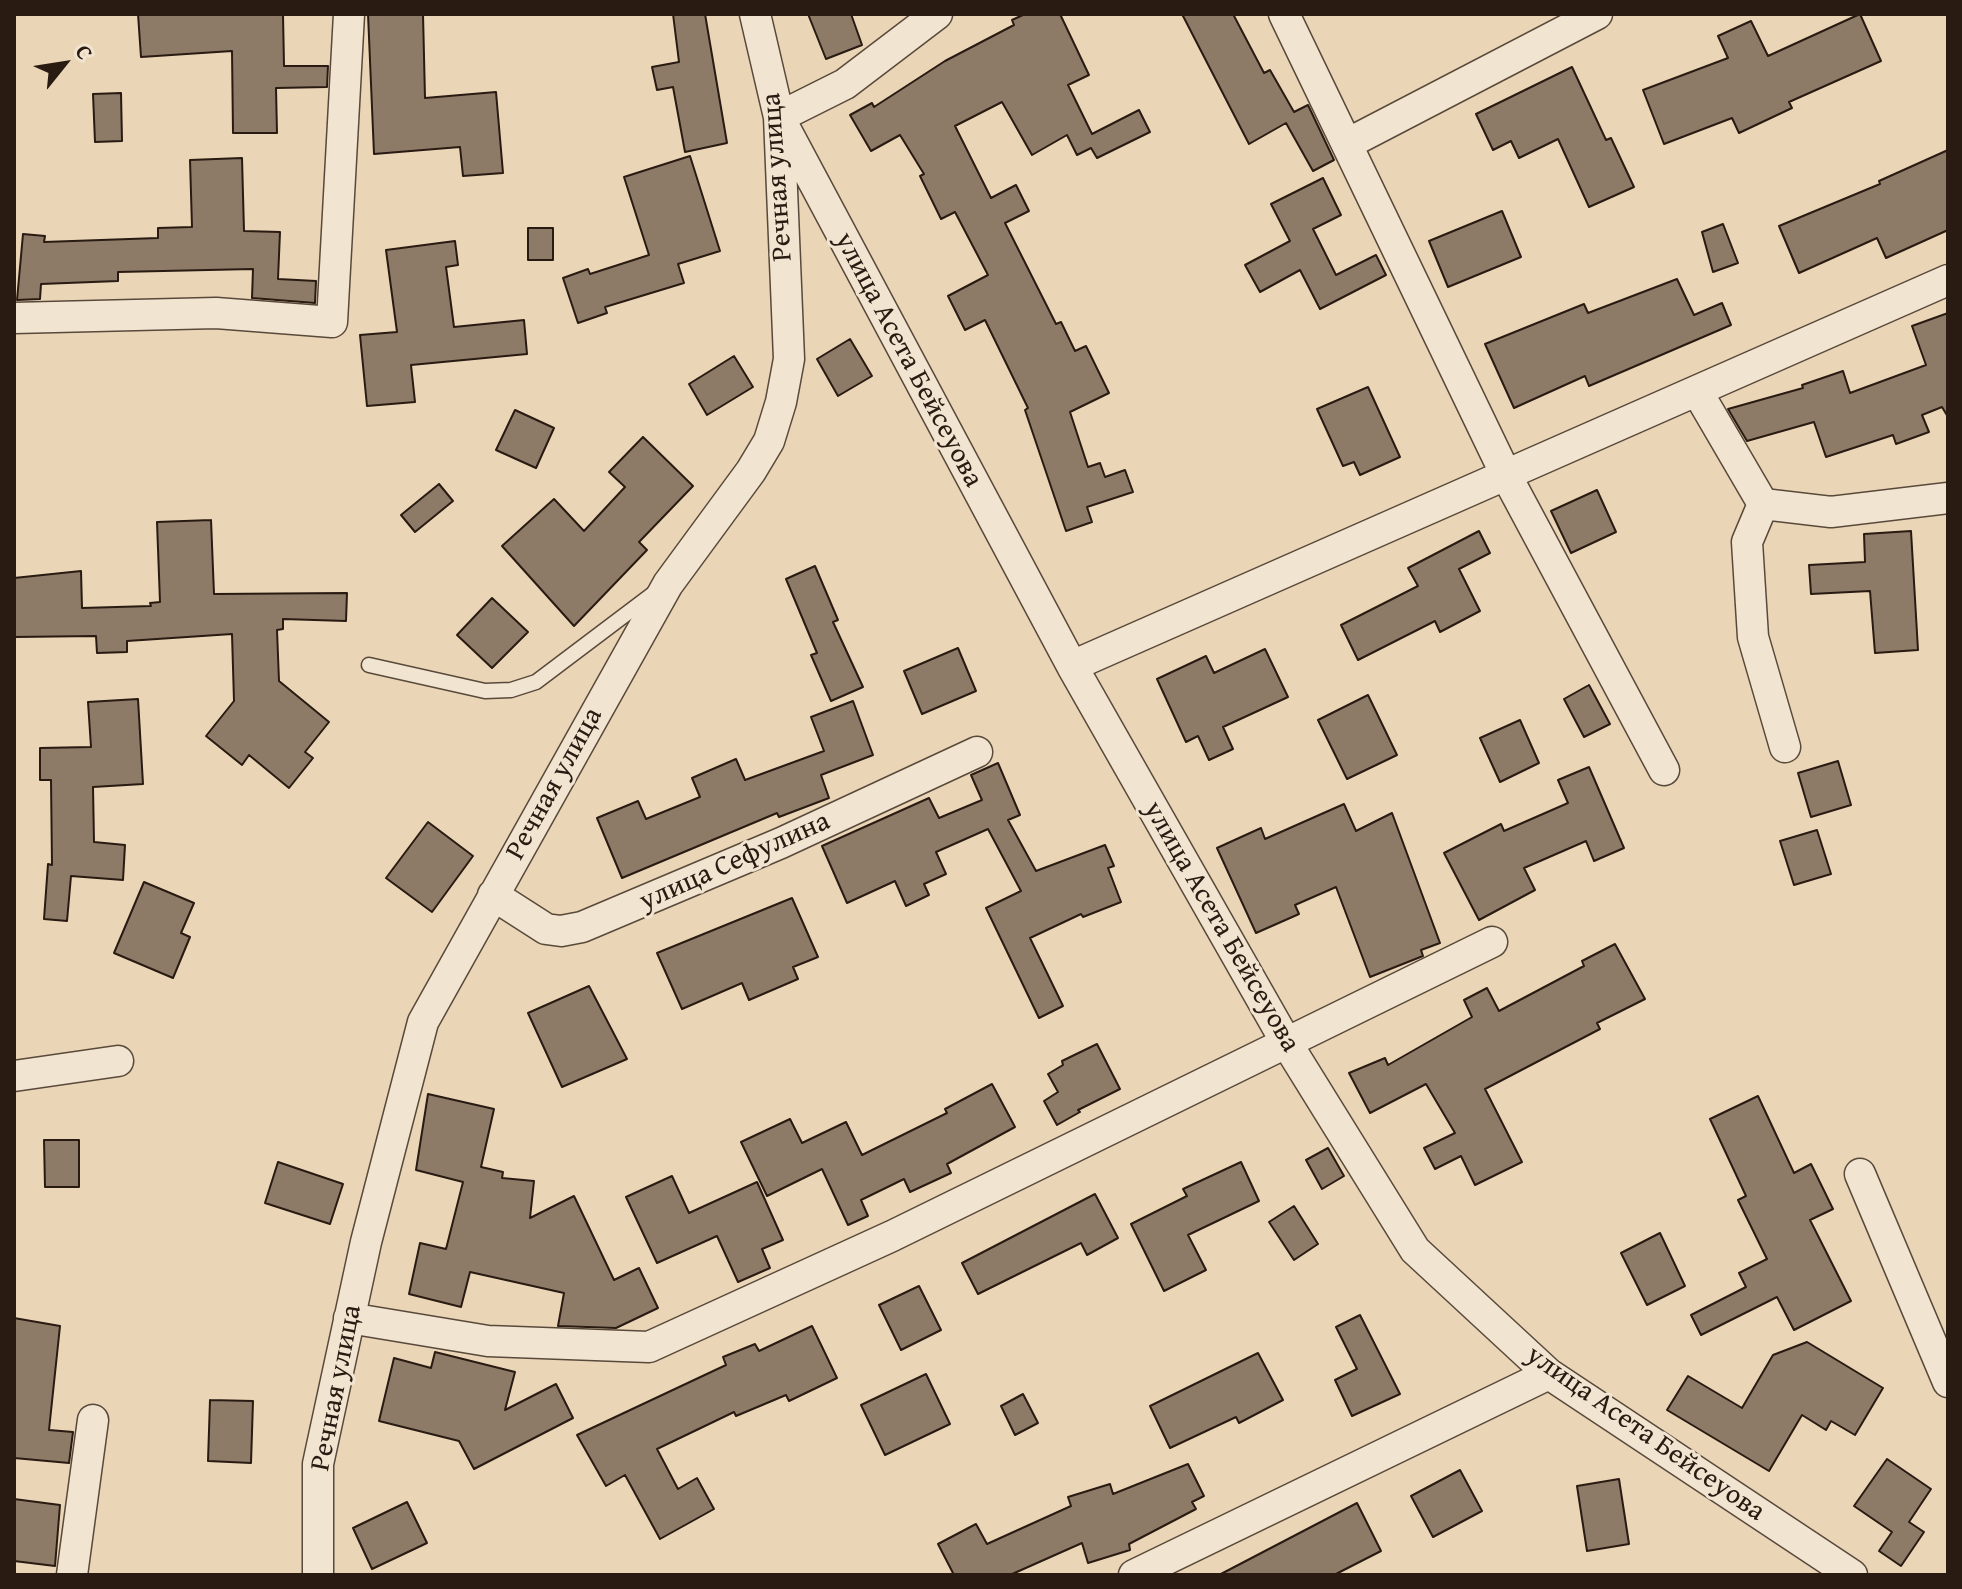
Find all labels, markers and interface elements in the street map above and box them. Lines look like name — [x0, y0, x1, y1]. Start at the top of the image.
north arrow — [24, 24, 104, 104]
text: С — [68, 39, 102, 65]
street label: Речная улица — [755, 92, 801, 262]
street label: улица Асета Бейсеуова — [826, 227, 990, 493]
street label: Речная улица — [499, 702, 611, 866]
street label: улица Асета Бейсеуова — [1135, 796, 1307, 1058]
street label: улица Сефулина — [635, 805, 835, 919]
street label: Речная улица — [304, 1302, 370, 1474]
street label: улица Асета Бейсеуова — [1519, 1339, 1771, 1529]

